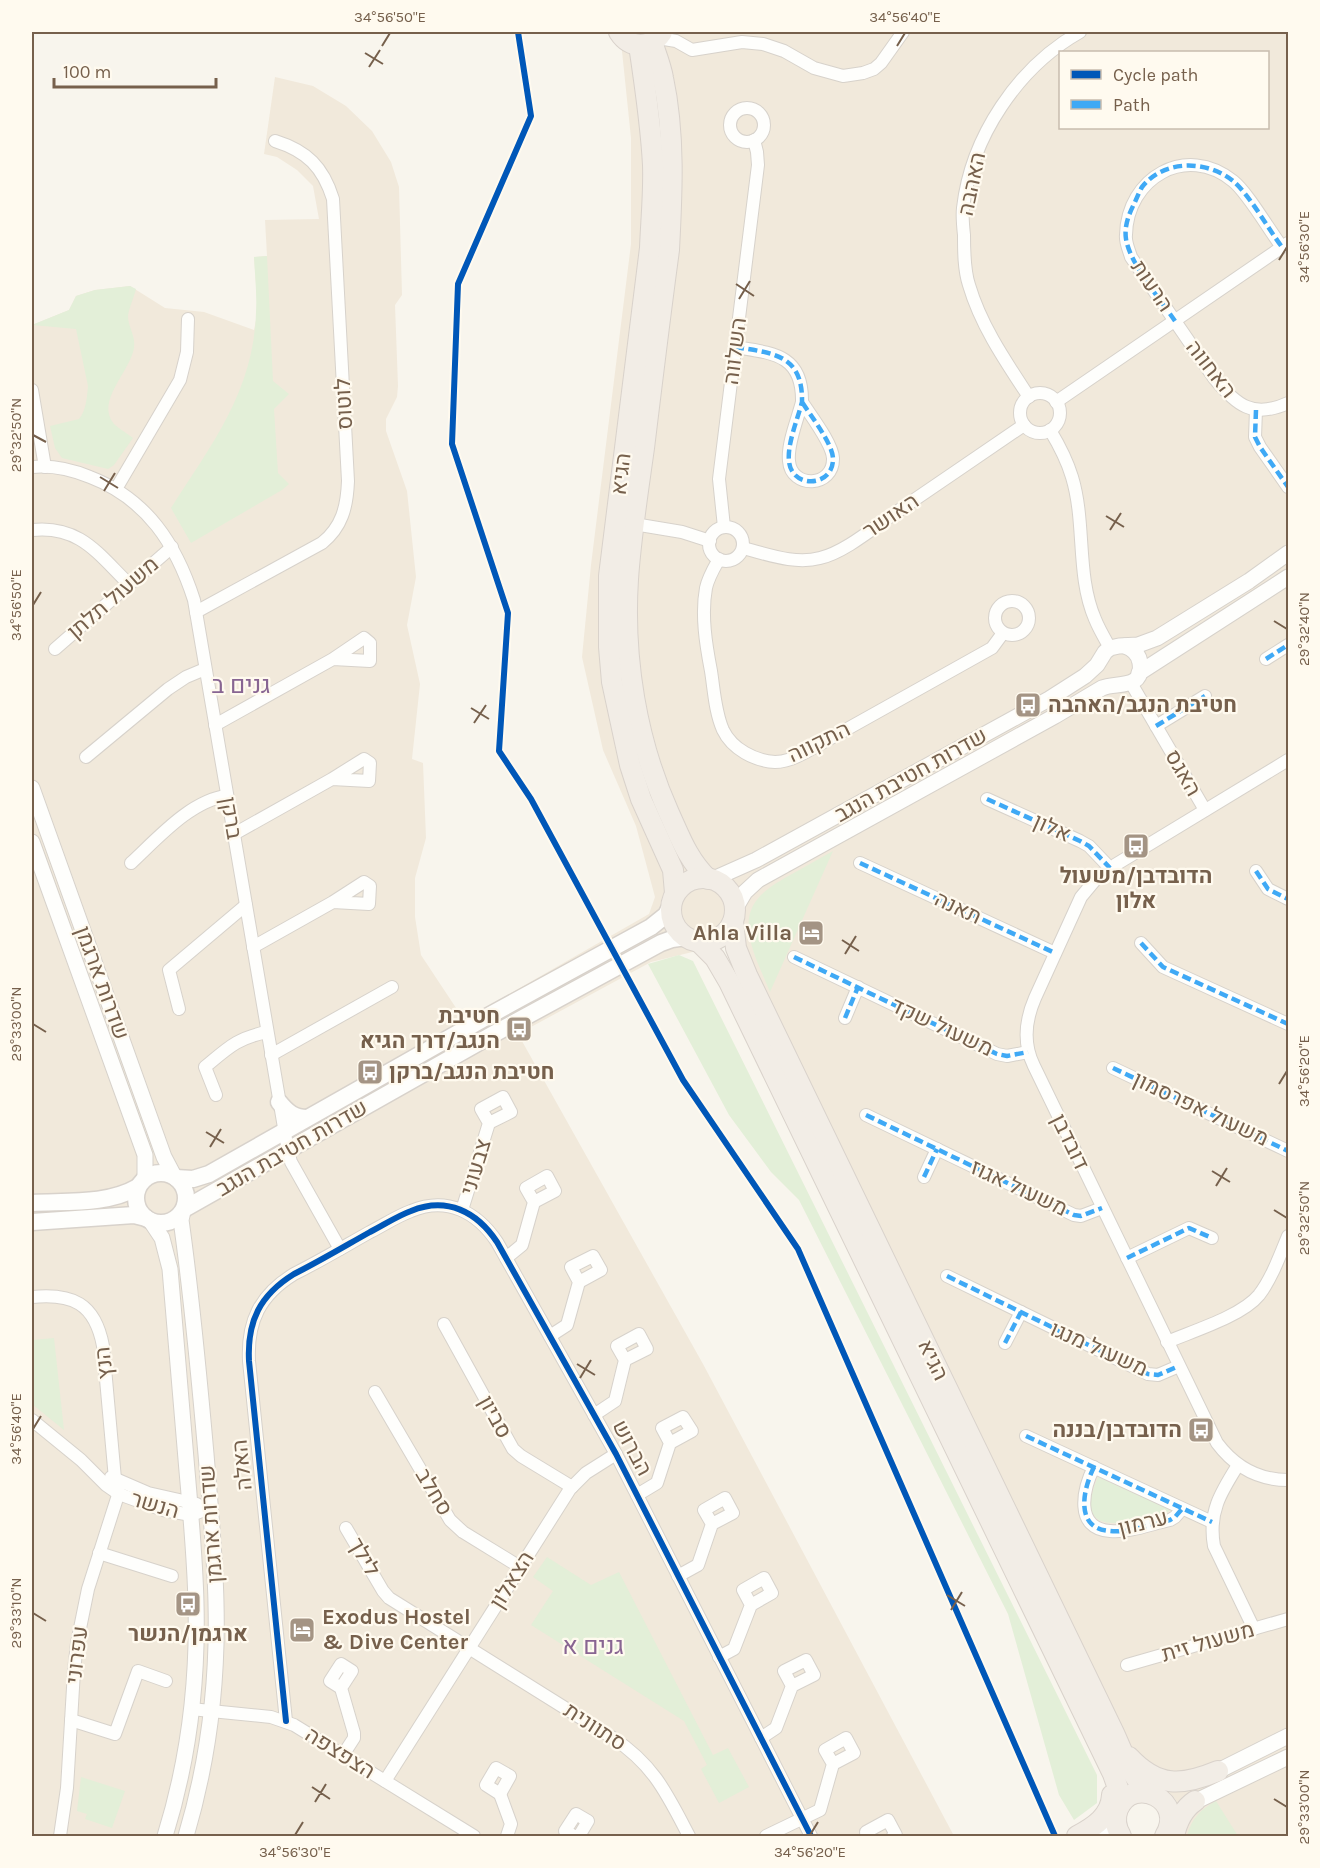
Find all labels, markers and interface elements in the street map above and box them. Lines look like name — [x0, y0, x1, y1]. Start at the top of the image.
text: 34°56'50"E — [354, 8, 426, 26]
text: 34°56'40"E — [869, 8, 941, 26]
scale bar — [54, 51, 216, 89]
legend — [1059, 51, 1269, 129]
text: 100 m — [63, 61, 111, 83]
text: Cycle path — [1113, 64, 1198, 86]
text: Path — [1113, 94, 1151, 116]
street label: האהבה — [953, 150, 991, 218]
text: 34°56'30"E — [1295, 211, 1313, 283]
street label: הרעות — [1125, 255, 1179, 317]
street label: השלווה — [718, 316, 752, 386]
street label: האחווה — [1180, 335, 1242, 403]
street label: לוטוס — [330, 377, 358, 431]
text: 29°32'50"N — [7, 398, 25, 472]
street label: הגיא — [606, 451, 636, 497]
street label: האושר — [858, 488, 924, 544]
street label: משעול תלתן — [62, 551, 164, 645]
text: 34°56'50"E — [7, 569, 25, 641]
text: 29°32'40"N — [1295, 592, 1313, 666]
district label: גנים ב — [212, 671, 270, 699]
bus stop icon: חטיבת הנגב/האהבה — [1013, 690, 1043, 720]
place label: חטיבת הנגב/האהבה — [1048, 692, 1237, 718]
street label: התקווה — [784, 716, 854, 768]
street label: שדרות חטיבת הנגב — [830, 722, 992, 828]
street label: האגס — [1159, 745, 1207, 801]
street label: ברקן — [215, 795, 248, 842]
street label: אלון — [1029, 808, 1075, 848]
bus stop icon: הדובדבן/משעול אלון — [1121, 831, 1151, 861]
place label: הדובדבן/משעול אלון — [1060, 863, 1212, 914]
street label: תאנה — [930, 886, 986, 930]
hotel icon: Ahla Villa — [796, 918, 826, 948]
place label: Ahla Villa — [693, 920, 792, 946]
street label: שדרות ארגמן — [69, 923, 135, 1043]
text: 29°33'00"N — [7, 987, 25, 1061]
street label: משעול שקד — [887, 992, 997, 1062]
place label: חטיבת הנגב/דרך הגיא — [360, 1003, 500, 1054]
bus stop icon: חטיבת הנגב/דרך הגיא — [504, 1014, 534, 1044]
text: 34°56'20"E — [1295, 1035, 1313, 1107]
bus stop icon: חטיבת הנגב/ברקן — [355, 1057, 385, 1087]
place label: חטיבת הנגב/ברקן — [389, 1059, 554, 1085]
street label: משעול אפרסמון — [1129, 1066, 1273, 1152]
street label: שדרות חטיבת הנגב — [212, 1094, 372, 1202]
street label: דובדבן — [1045, 1110, 1095, 1174]
street label: צבעוני — [455, 1136, 497, 1198]
street label: משעול אגוז — [966, 1154, 1072, 1222]
text: 29°32'50"N — [1295, 1181, 1313, 1255]
street label: משעול מנגו — [1046, 1316, 1152, 1382]
street label: הגיא — [912, 1335, 954, 1385]
street label: הנץ — [89, 1345, 119, 1381]
street label: סביון — [473, 1391, 517, 1443]
text: 34°56'40"E — [7, 1393, 25, 1465]
bus stop icon: הדובדבן/בננה — [1186, 1415, 1216, 1445]
street label: הברוש — [607, 1416, 657, 1480]
place label: הדובדבן/בננה — [1052, 1417, 1182, 1443]
street label: האלה — [226, 1438, 258, 1492]
street label: שדרות ארגמן — [194, 1464, 228, 1584]
street label: סחלב — [410, 1464, 458, 1520]
street label: הנשר — [128, 1486, 182, 1524]
street label: ערמון — [1115, 1504, 1171, 1542]
street label: לילך — [343, 1533, 385, 1581]
street label: הצאלון — [484, 1546, 540, 1614]
text: 29°33'10"N — [7, 1578, 25, 1648]
bus stop icon: ארגמן/הנשר — [173, 1589, 203, 1619]
place label: Exodus Hostel & Dive Center — [322, 1604, 471, 1655]
hotel icon: Exodus Hostel & Dive Center — [287, 1615, 317, 1645]
street label: משעול זית — [1159, 1616, 1257, 1668]
place label: ארגמן/הנשר — [128, 1621, 248, 1647]
street label: עפרוני — [61, 1624, 93, 1686]
district label: גנים א — [562, 1632, 624, 1660]
street label: סתוונית — [559, 1697, 631, 1757]
street label: הצפצפה — [300, 1721, 380, 1785]
text: 29°33'00"N — [1295, 1770, 1313, 1844]
text: 34°56'30"E — [259, 1843, 331, 1861]
text: 34°56'20"E — [774, 1843, 846, 1861]

